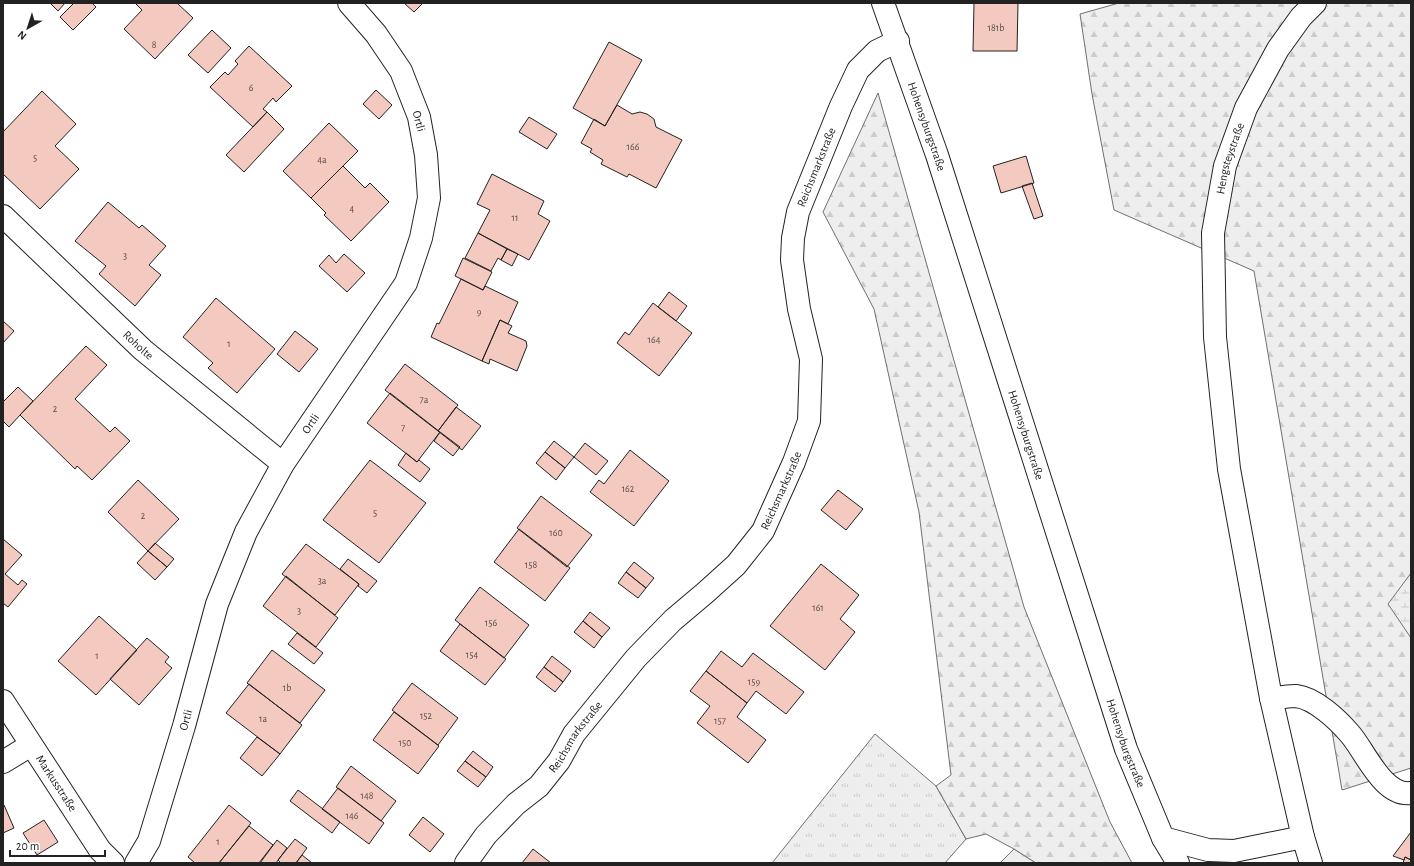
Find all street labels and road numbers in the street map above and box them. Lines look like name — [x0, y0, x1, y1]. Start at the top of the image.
street label: Hohensyburgstraße — [906, 81, 948, 172]
street label: Ortli — [410, 109, 428, 133]
street label: Hengsteystraße — [1214, 121, 1246, 195]
street label: Reichsmarkstraße — [795, 126, 838, 208]
street label: Roholte — [121, 328, 156, 362]
street label: Hohensyburgstraße — [1006, 389, 1046, 481]
street label: Ortli — [300, 411, 321, 436]
street label: Reichsmarkstraße — [758, 450, 803, 532]
street label: Hohensyburgstraße — [1104, 697, 1147, 789]
street label: Reichsmarkstraße — [546, 699, 604, 775]
street label: Ortli — [177, 708, 194, 732]
street label: Markusstraße — [34, 753, 79, 813]

